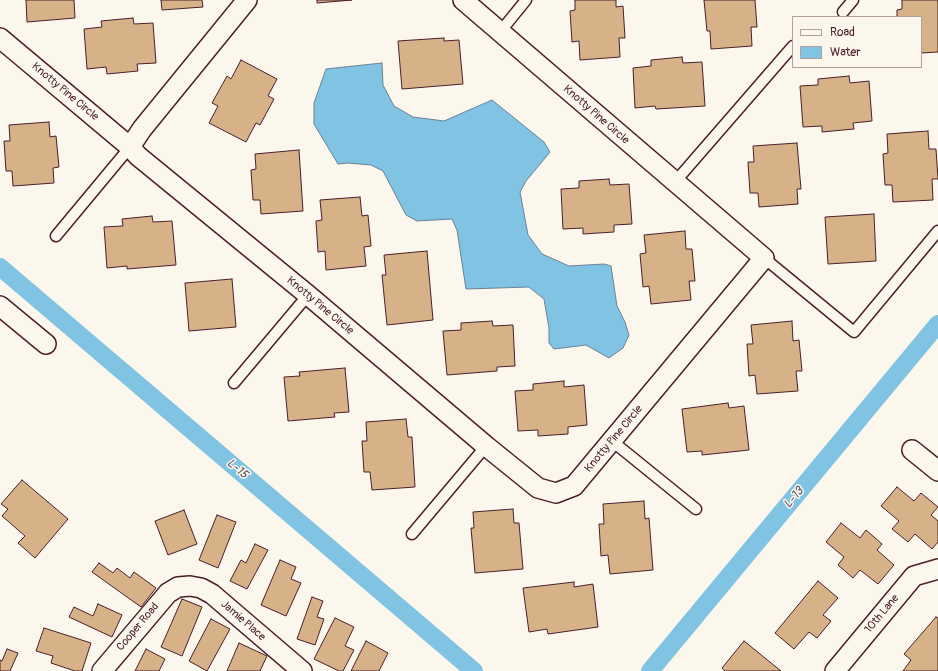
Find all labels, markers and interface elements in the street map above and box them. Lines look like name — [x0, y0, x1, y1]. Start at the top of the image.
legend — [792, 16, 922, 68]
text: Road — [830, 25, 855, 40]
text: Water — [830, 45, 861, 60]
street label: Knotty Pine Circle — [29, 60, 101, 124]
street label: Knotty Pine Circle — [560, 83, 632, 147]
street label: Knotty Pine Circle — [284, 274, 356, 338]
street label: Knotty Pine Circle — [582, 403, 646, 475]
water label: L-15 — [224, 456, 250, 482]
water label: L-13 — [781, 484, 807, 512]
street label: 10th Lane — [862, 592, 902, 636]
street label: Jamie Place — [218, 598, 268, 644]
street label: Cooper Road — [114, 600, 162, 654]

